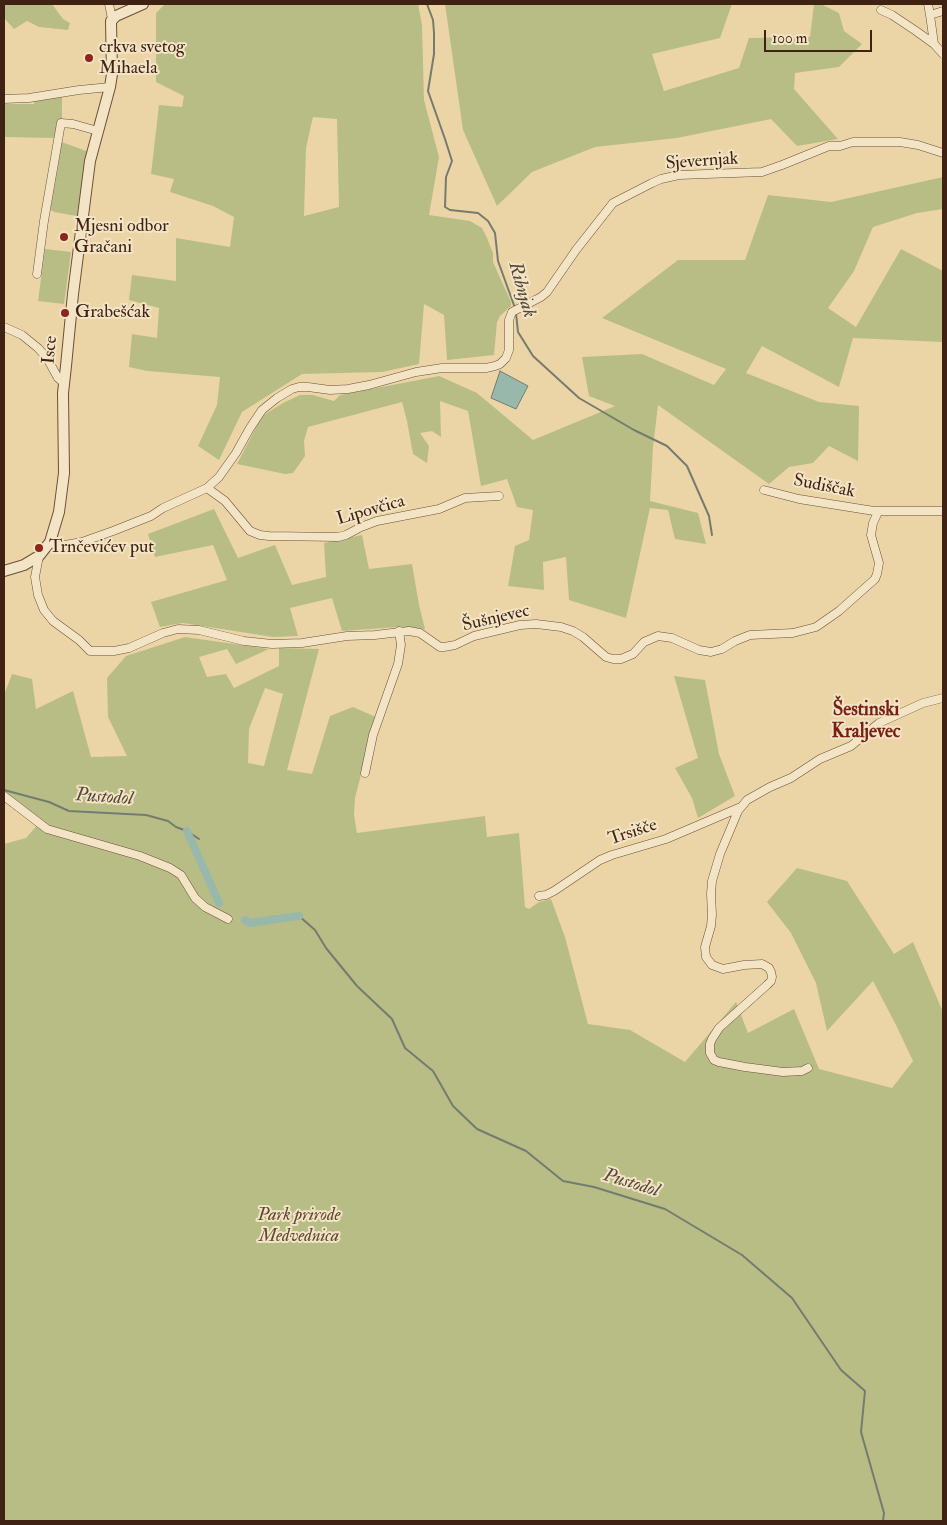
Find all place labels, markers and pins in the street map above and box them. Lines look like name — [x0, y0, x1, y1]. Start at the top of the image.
place label: crkva svetog Mihaela — [99, 37, 185, 80]
marker: crkva svetog Mihaela — [83, 52, 95, 64]
place label: Mjesni odbor Gračani — [74, 216, 169, 258]
marker: Mjesni odbor Gračani — [58, 231, 70, 243]
place label: Grabešćak — [75, 302, 150, 324]
marker: Grabešćak — [59, 307, 71, 319]
place label: Trnčevićev put — [49, 537, 154, 559]
marker: Trnčevićev put — [33, 542, 45, 554]

